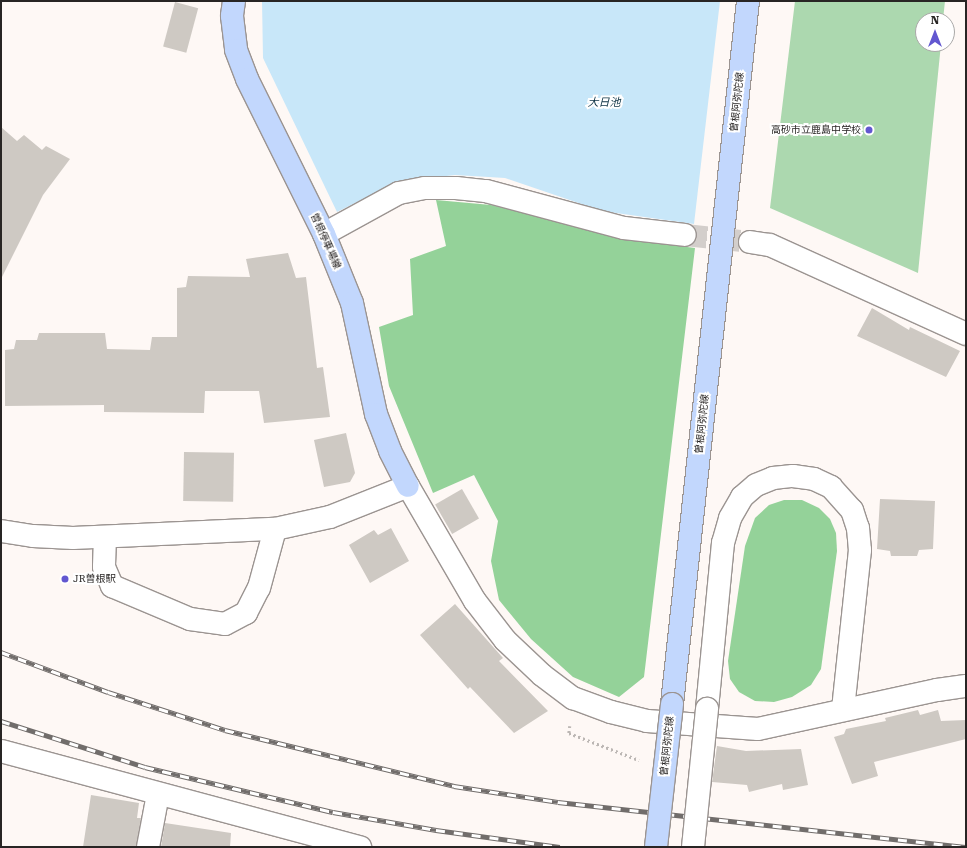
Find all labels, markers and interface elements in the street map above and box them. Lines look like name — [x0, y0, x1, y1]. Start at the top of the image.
north arrow — [915, 12, 955, 52]
text: N — [931, 14, 939, 27]
street label: 曽根阿弥陀線 — [728, 72, 746, 132]
water label: 大日池 — [588, 96, 620, 110]
place label: 高砂市立鹿島中学校 — [771, 124, 861, 136]
marker: 高砂市立鹿島中学校 — [864, 125, 874, 135]
street label: 曽根停車場線 — [308, 211, 344, 271]
street label: 曽根阿弥陀線 — [693, 394, 711, 454]
place label: JR曽根駅 — [73, 573, 116, 585]
marker: JR曽根駅 — [60, 574, 70, 584]
street label: 曽根阿弥陀線 — [658, 716, 676, 776]

